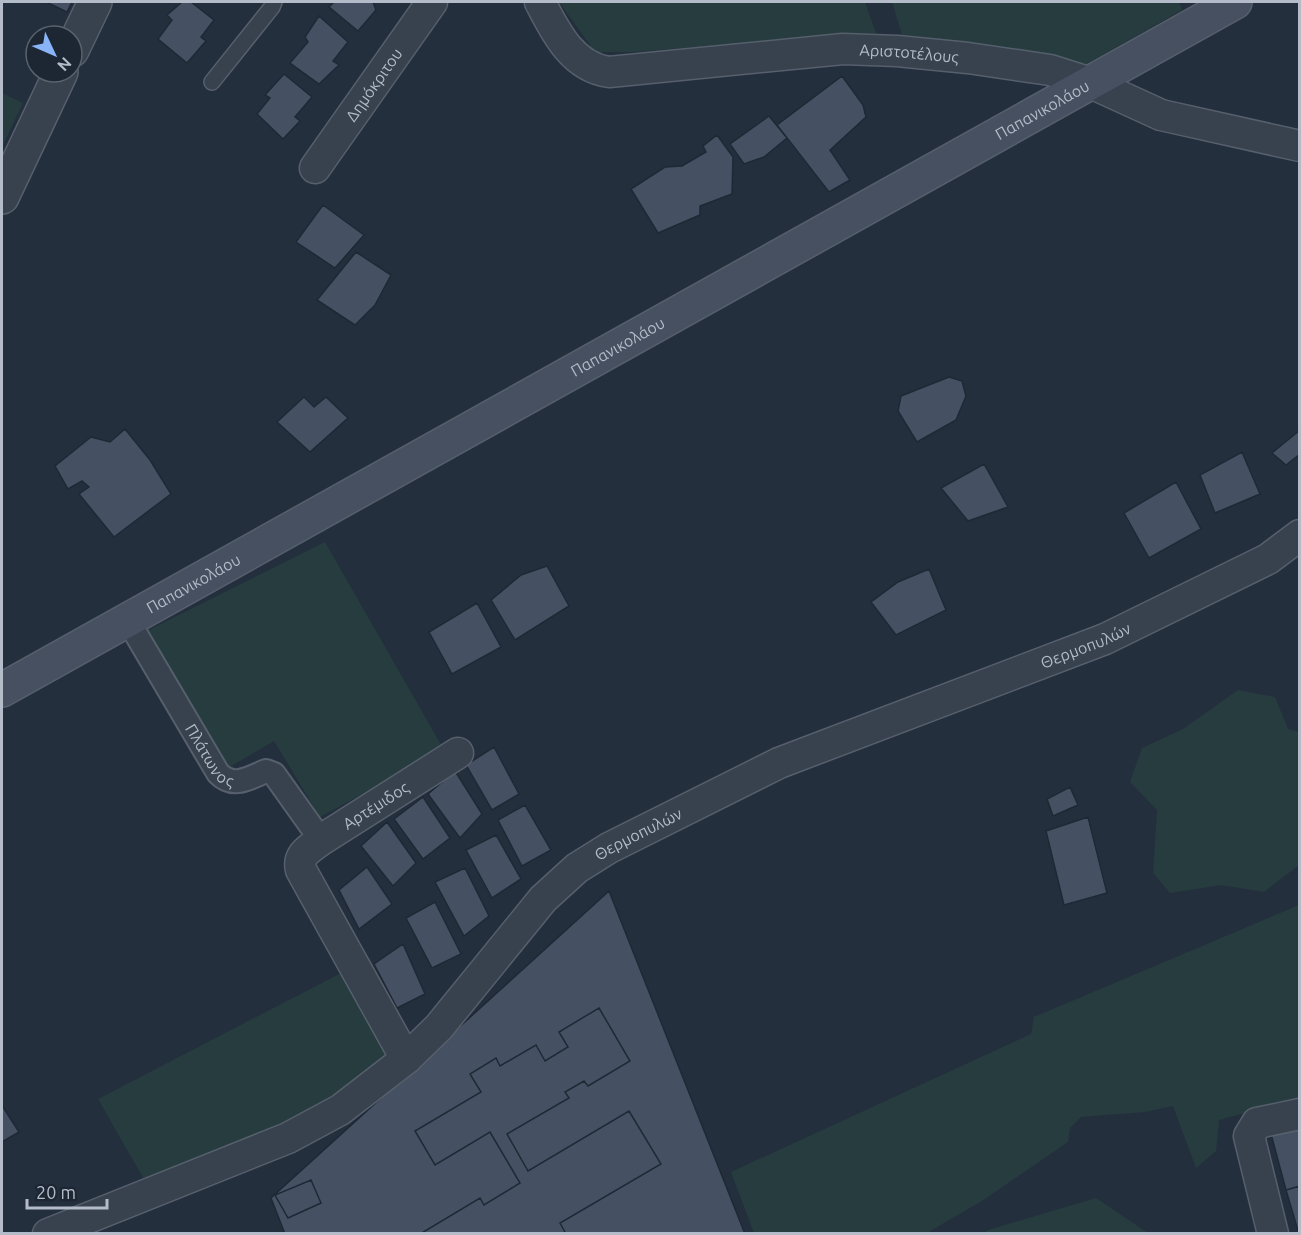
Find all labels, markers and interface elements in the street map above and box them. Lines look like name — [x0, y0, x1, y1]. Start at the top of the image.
north arrow — [24, 24, 84, 84]
street label: Αριστοτέλους — [859, 41, 960, 67]
street label: Δημόκριτου — [342, 45, 406, 125]
text: N — [54, 54, 75, 75]
street label: Παπανικολάου — [992, 76, 1092, 143]
street label: Παπανικολάου — [568, 313, 668, 380]
street label: Παπανικολάου — [143, 550, 243, 617]
street label: Θερμοπυλών — [1038, 619, 1134, 672]
street label: Πλάτωνος — [182, 721, 236, 791]
street label: Αρτέμιδος — [340, 778, 412, 833]
street label: Θερμοπυλών — [591, 804, 685, 864]
scale bar — [27, 1172, 106, 1210]
text: 20 m — [36, 1182, 76, 1202]

